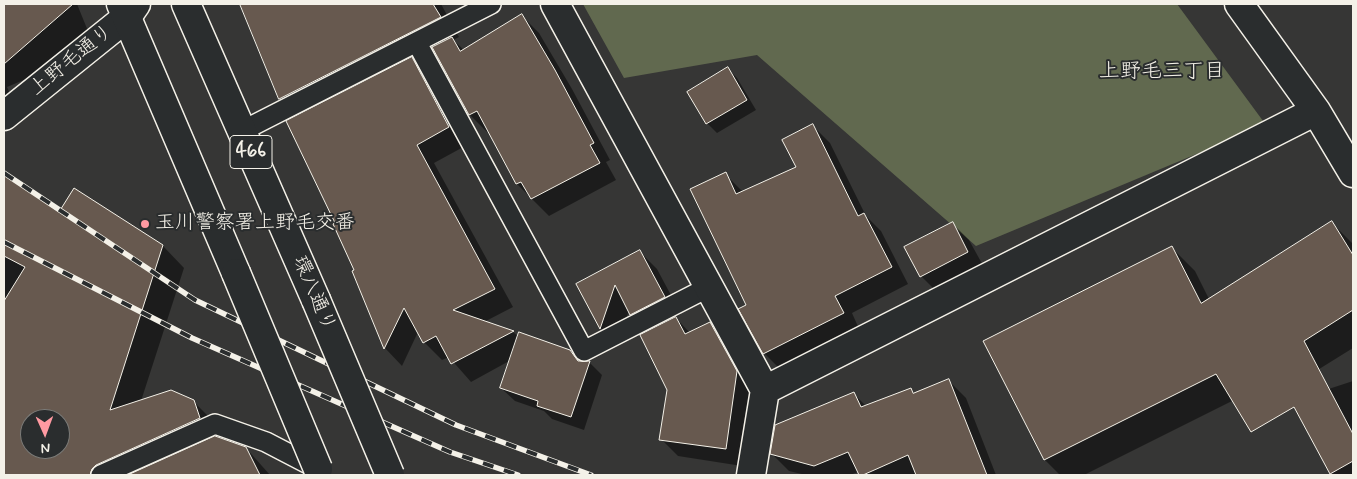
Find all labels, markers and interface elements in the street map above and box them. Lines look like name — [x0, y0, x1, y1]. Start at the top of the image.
street label: 上野毛通り — [26, 20, 118, 102]
district label: 上野毛三丁目 — [1099, 60, 1225, 86]
road number: 466 — [230, 136, 272, 168]
place label: 玉川警察署上野毛交番 — [155, 212, 355, 236]
marker: 玉川警察署上野毛交番 — [139, 218, 151, 230]
street label: 環八通り — [286, 252, 340, 336]
north arrow — [20, 409, 70, 459]
text: N — [41, 439, 50, 457]

